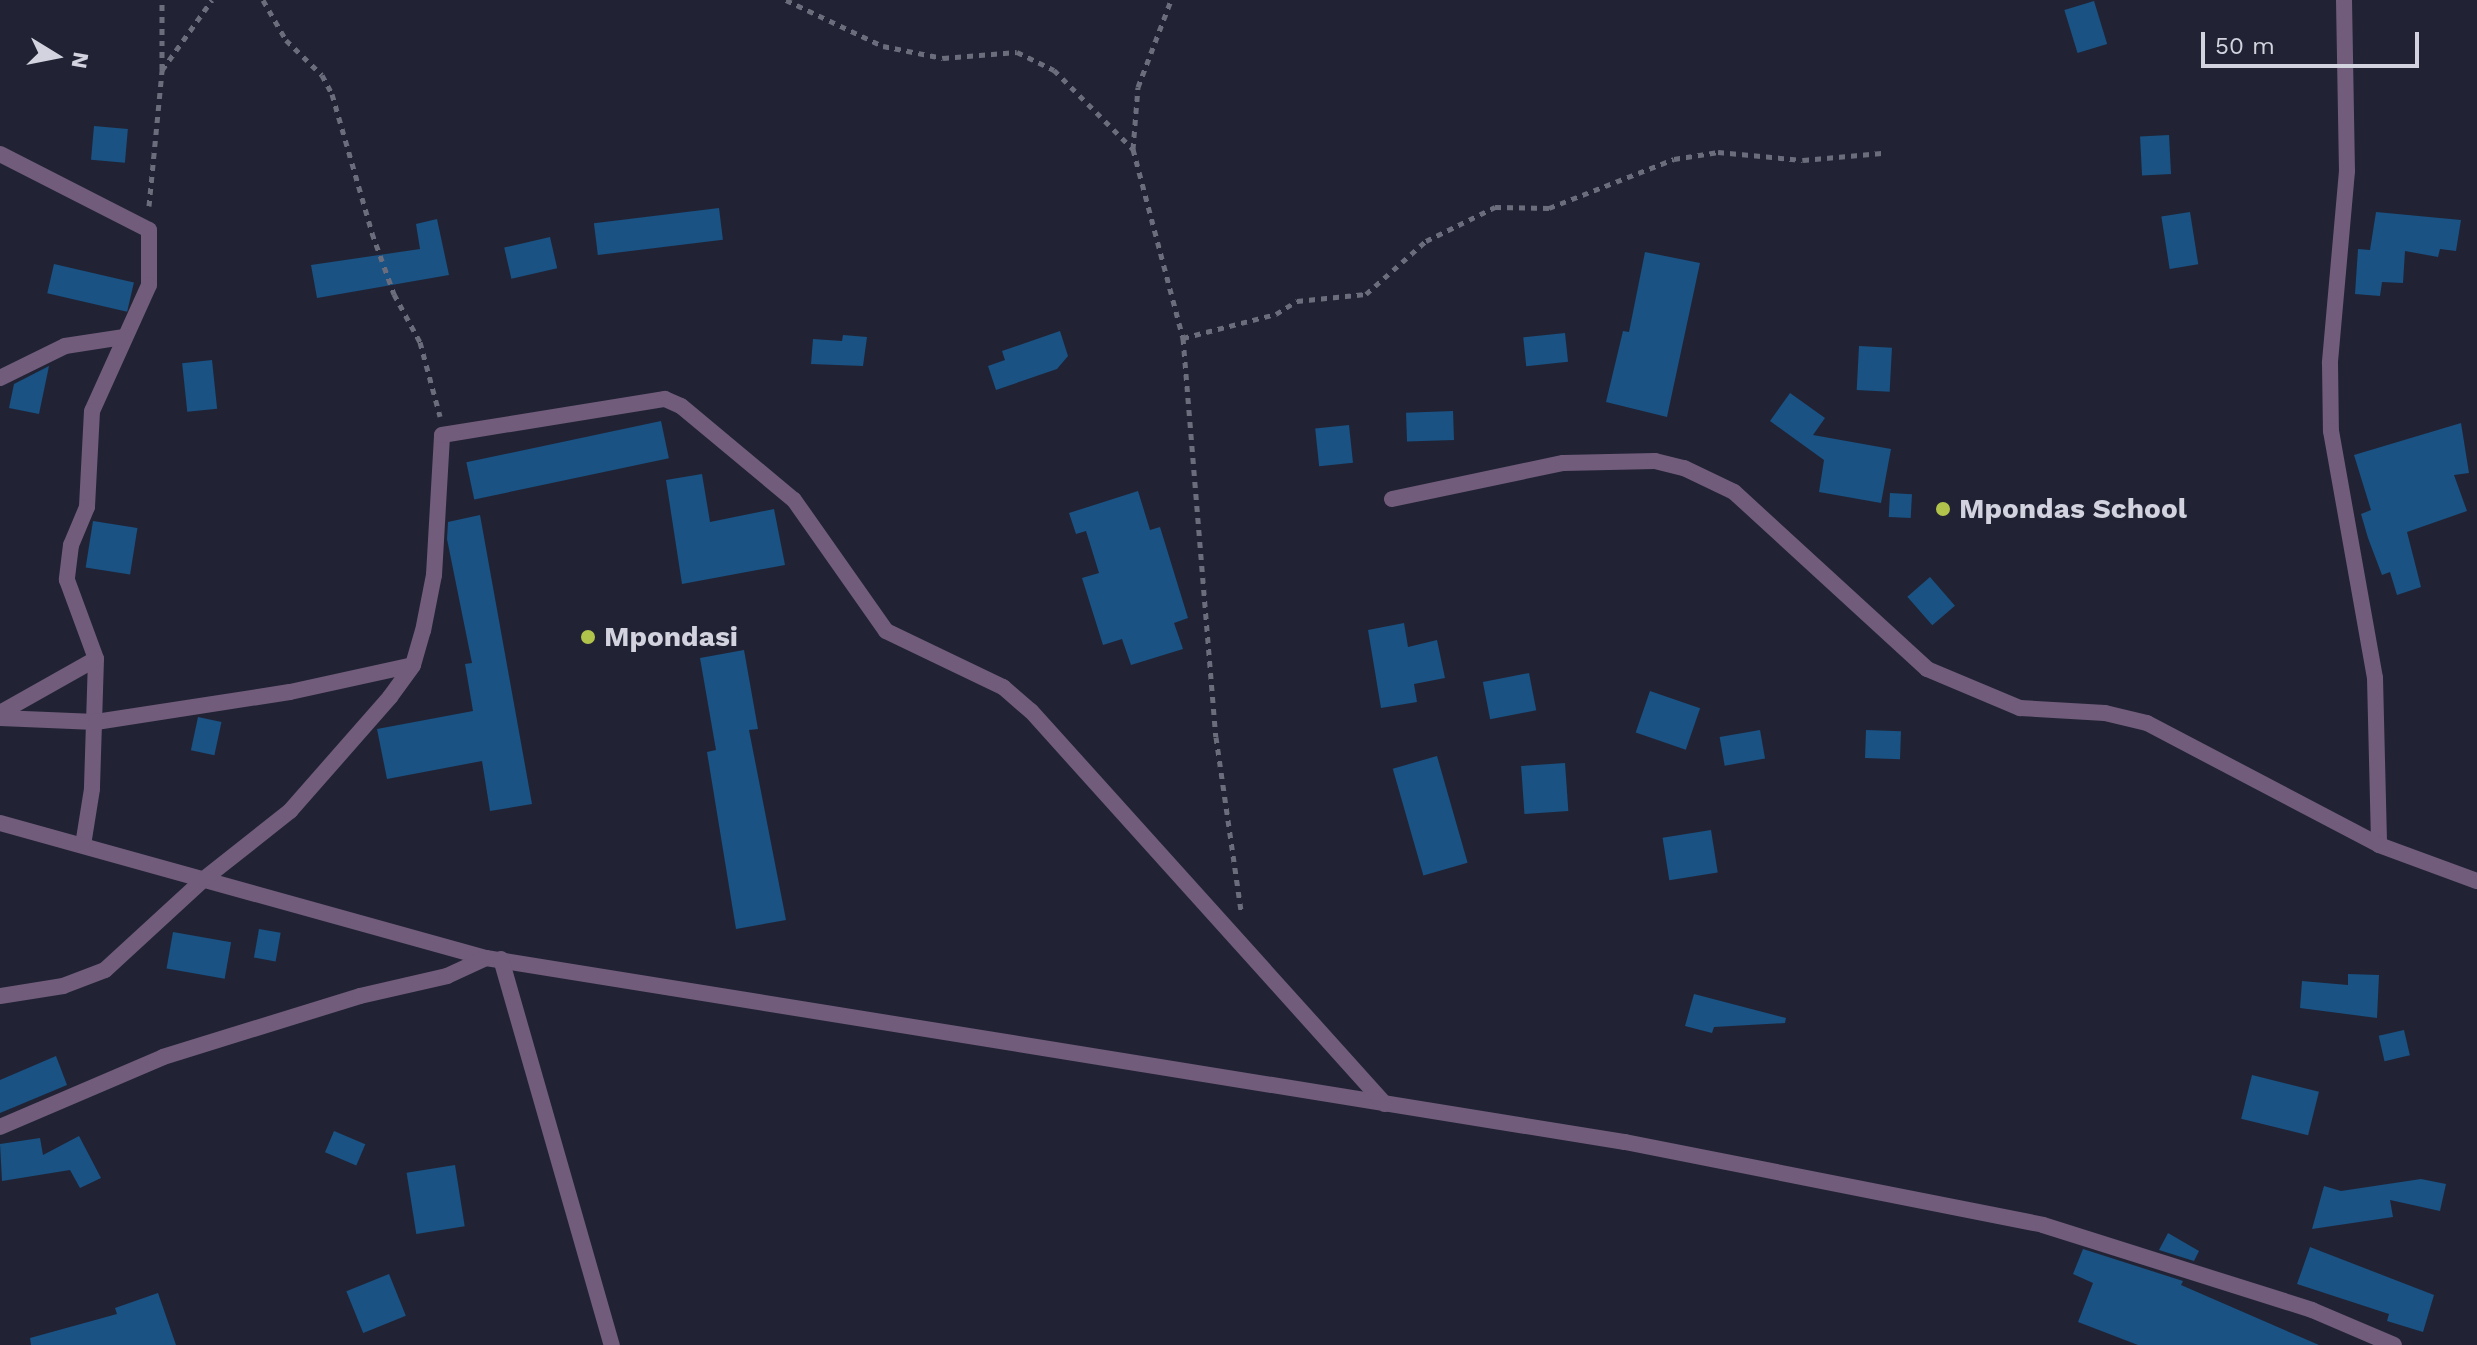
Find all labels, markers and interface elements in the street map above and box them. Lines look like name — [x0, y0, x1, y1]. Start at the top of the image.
north arrow — [16, 16, 96, 96]
scale bar — [2205, 16, 2423, 66]
text: 50 m — [2215, 32, 2275, 60]
text: N — [66, 50, 94, 70]
place label: Mpondas School — [1959, 492, 2187, 526]
marker: Mpondas School — [1934, 500, 1952, 518]
place label: Mpondasi — [604, 620, 738, 654]
marker: Mpondasi — [579, 628, 597, 646]

